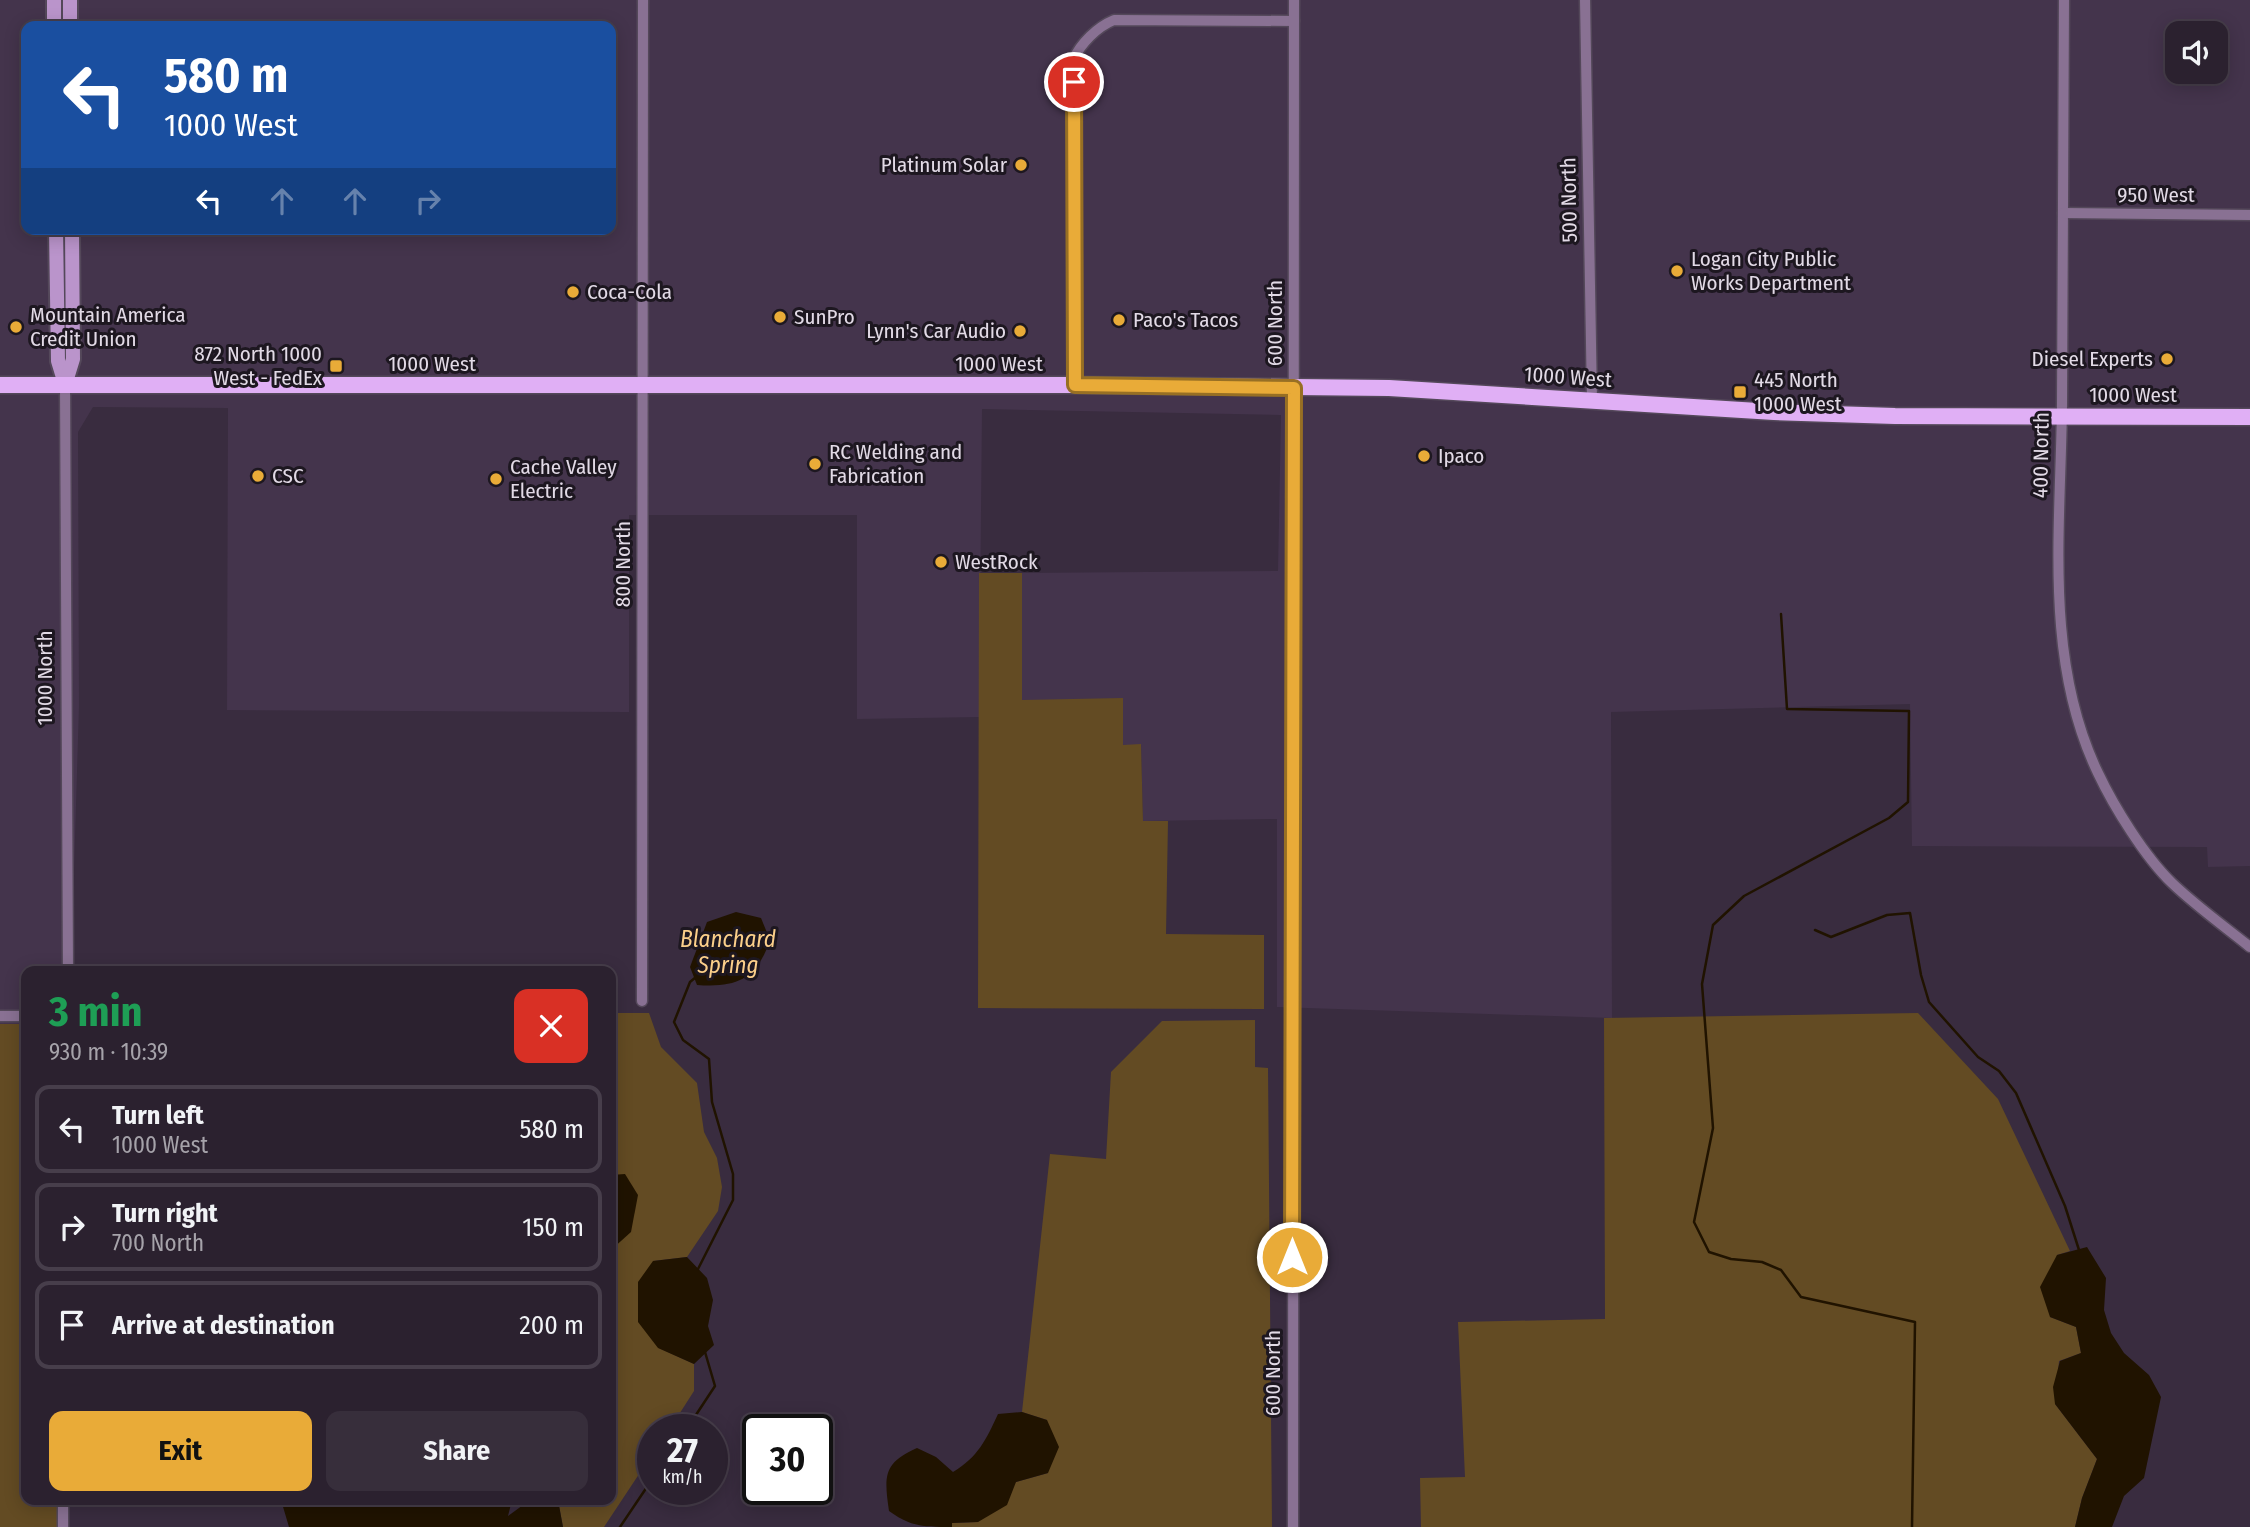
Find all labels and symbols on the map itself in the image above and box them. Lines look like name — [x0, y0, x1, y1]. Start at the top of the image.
pin — [1044, 52, 1104, 112]
place label: Platinum Solar — [881, 152, 1008, 178]
marker: Platinum Solar — [1013, 157, 1029, 173]
street label: 500 North — [1555, 157, 1583, 243]
street label: 950 West — [2117, 182, 2195, 208]
place label: Logan City Public Works Department — [1691, 246, 1851, 296]
marker: Logan City Public Works Department — [1669, 263, 1685, 279]
place label: Coca-Cola — [587, 279, 672, 305]
street label: 600 North — [1262, 280, 1288, 366]
marker: Coca-Cola — [565, 284, 581, 300]
place label: Mountain America Credit Union — [30, 302, 186, 352]
place label: SunPro — [794, 304, 855, 330]
place label: Paco's Tacos — [1133, 307, 1238, 333]
marker: SunPro — [772, 309, 788, 325]
marker: Paco's Tacos — [1111, 312, 1127, 328]
place label: Lynn's Car Audio — [866, 318, 1006, 344]
marker: Mountain America Credit Union — [8, 319, 24, 335]
marker: Lynn's Car Audio — [1012, 323, 1028, 339]
place label: 872 North 1000 West - FedEx — [194, 341, 323, 391]
place label: Diesel Experts — [2032, 346, 2153, 372]
street label: 1000 West — [388, 351, 476, 377]
street label: 1000 West — [955, 351, 1043, 377]
marker: Diesel Experts — [2159, 351, 2175, 367]
marker: 872 North 1000 West - FedEx — [328, 358, 344, 374]
street label: 1000 West — [1523, 361, 1613, 393]
place label: 445 North 1000 West — [1754, 367, 1842, 417]
street label: 1000 West — [2089, 382, 2177, 408]
marker: 445 North 1000 West — [1732, 384, 1748, 400]
street label: 400 North — [2027, 412, 2055, 498]
place label: RC Welding and Fabrication — [829, 439, 962, 489]
place label: Ipaco — [1438, 443, 1484, 469]
marker: Ipaco — [1416, 448, 1432, 464]
place label: Cache Valley Electric — [510, 454, 617, 504]
marker: RC Welding and Fabrication — [807, 456, 823, 472]
place label: CSC — [272, 463, 304, 489]
marker: CSC — [250, 468, 266, 484]
marker: Cache Valley Electric — [488, 471, 504, 487]
street label: 800 North — [610, 521, 636, 607]
place label: WestRock — [955, 549, 1038, 575]
marker: WestRock — [933, 554, 949, 570]
street label: 1000 North — [32, 630, 58, 726]
water label: Blanchard Spring — [680, 925, 776, 979]
position arrow — [1255, 1220, 1329, 1294]
street label: 600 North — [1260, 1330, 1286, 1416]
speed limit sign: 30 — [742, 1414, 833, 1505]

